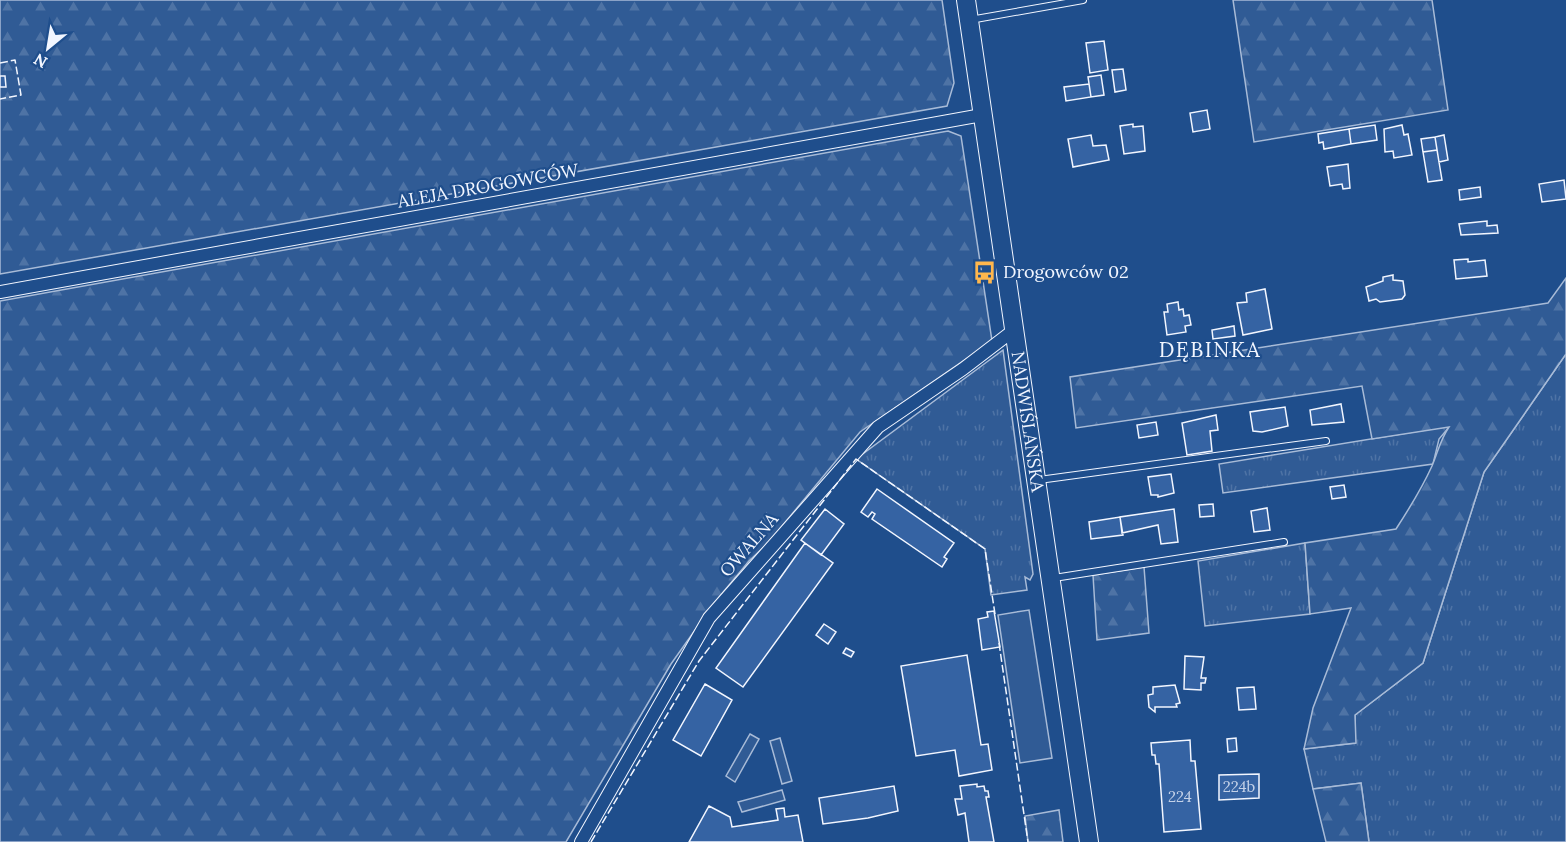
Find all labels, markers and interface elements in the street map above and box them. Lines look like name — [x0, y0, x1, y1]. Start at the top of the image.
north arrow — [18, 18, 78, 78]
text: N — [30, 49, 51, 73]
street label: ALEJA DROGOWCÓW — [395, 158, 581, 213]
bus stop icon: Drogowców 02 — [972, 259, 998, 285]
place label: Drogowców 02 — [1003, 260, 1129, 283]
district label: DĘBINKA — [1159, 336, 1261, 363]
street label: NADWIŚLAŃSKA — [1006, 350, 1050, 494]
street label: OWALNA — [714, 507, 783, 582]
house number: 224b — [1223, 777, 1256, 796]
house number: 224 — [1168, 787, 1192, 806]

